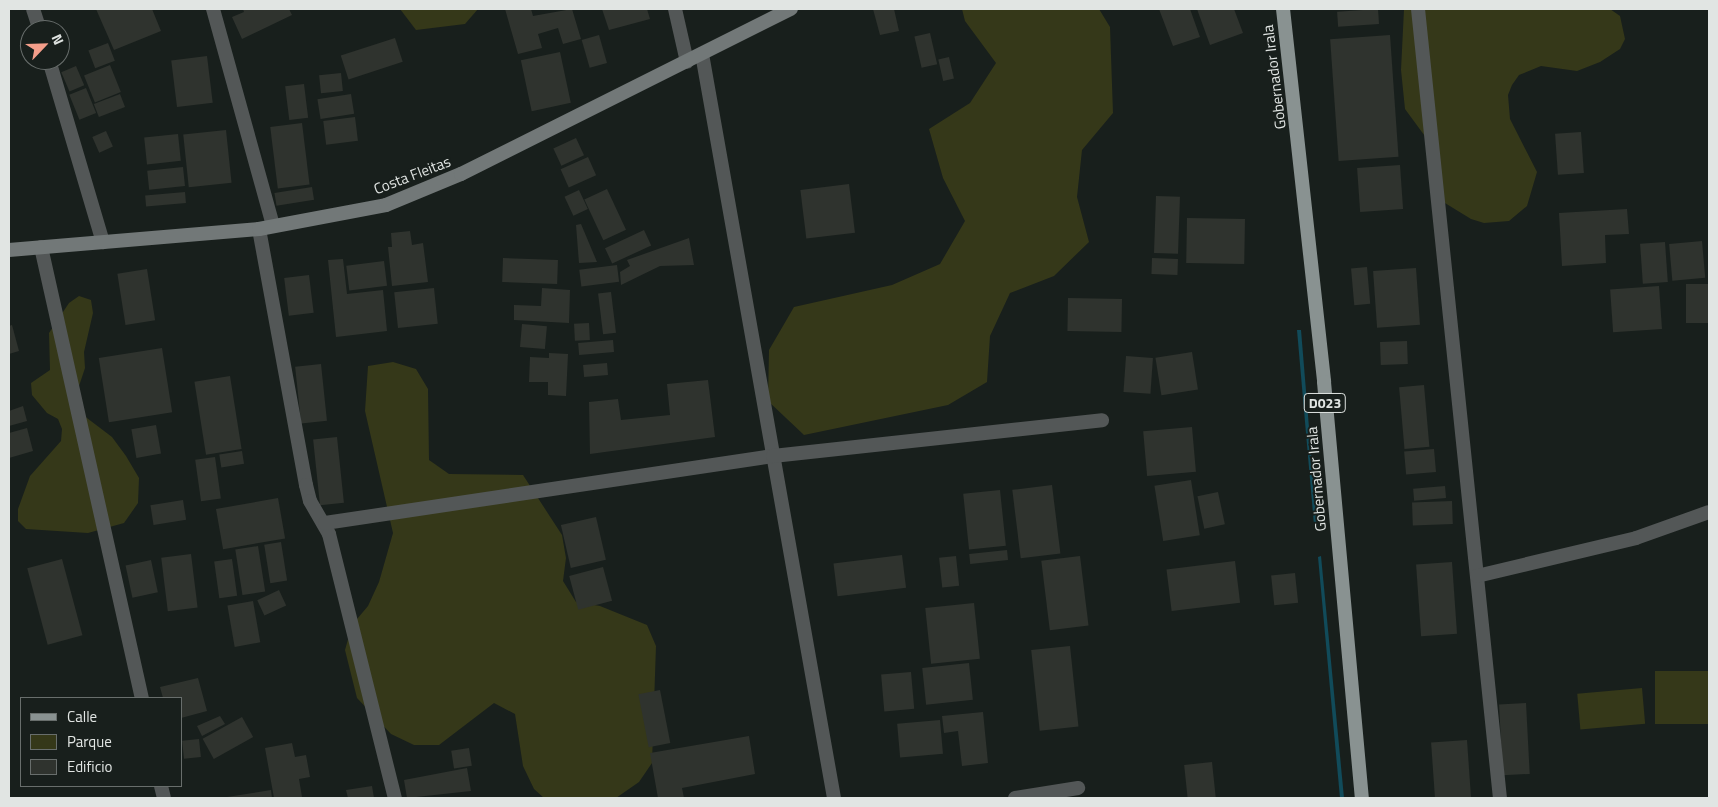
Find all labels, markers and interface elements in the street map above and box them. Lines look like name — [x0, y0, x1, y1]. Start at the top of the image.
north arrow — [20, 20, 70, 70]
street label: Gobernador Irala — [1259, 24, 1289, 130]
text: N — [47, 30, 70, 48]
street label: Costa Fleitas — [371, 152, 453, 198]
road number: D023 — [1304, 392, 1346, 414]
street label: Gobernador Irala — [1302, 426, 1330, 532]
legend — [20, 697, 182, 787]
text: Calle — [67, 705, 97, 728]
text: Parque — [67, 730, 112, 753]
text: Edificio — [67, 755, 112, 778]

